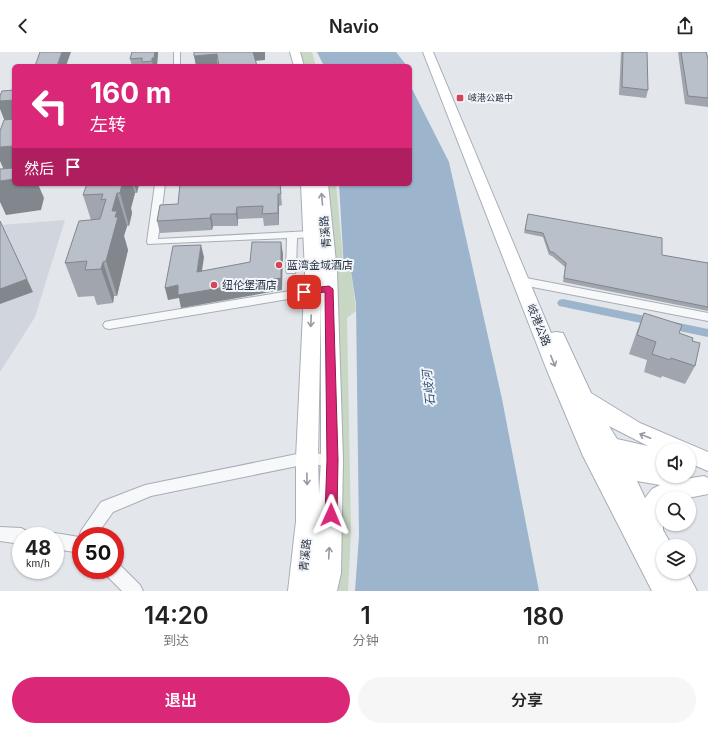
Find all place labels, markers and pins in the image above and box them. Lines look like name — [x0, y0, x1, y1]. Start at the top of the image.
place label: 岐港公路中 — [468, 92, 513, 103]
marker: 岐港公路中 — [455, 93, 465, 103]
place label: 蓝湾金域酒店 — [287, 258, 353, 272]
marker: 蓝湾金域酒店 — [274, 260, 284, 270]
pin — [287, 275, 321, 309]
place label: 纽伦堡酒店 — [222, 278, 277, 292]
marker: 纽伦堡酒店 — [209, 280, 219, 290]

